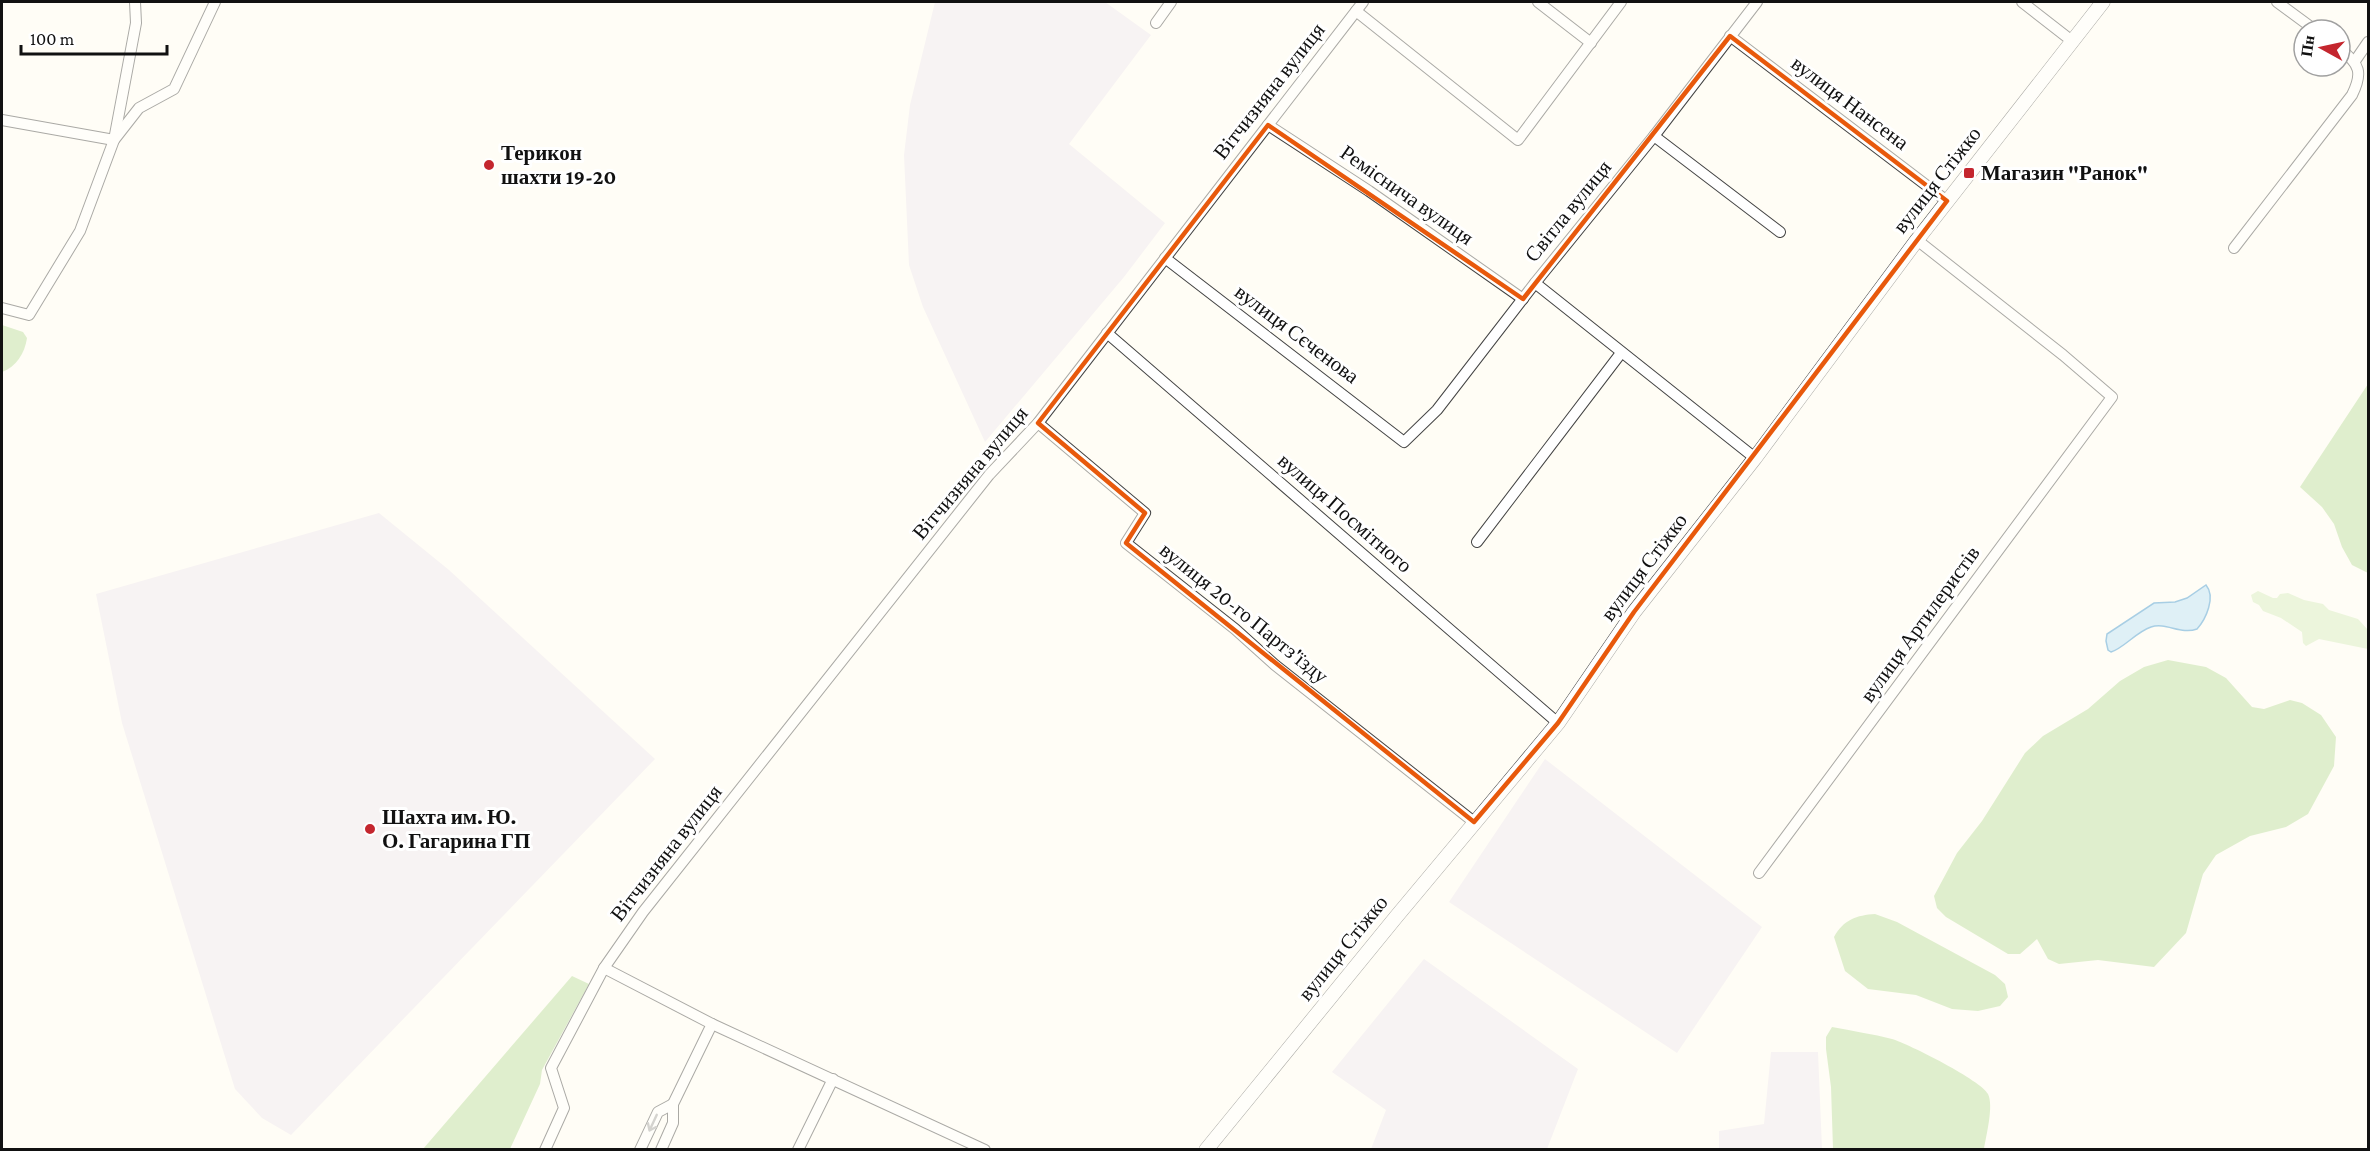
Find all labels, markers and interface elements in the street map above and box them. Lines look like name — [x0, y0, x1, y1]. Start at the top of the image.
scale bar — [21, 18, 166, 56]
street label: Вітчизняна вулиця — [1208, 18, 1330, 164]
north arrow — [2292, 18, 2352, 78]
text: 100 m — [30, 29, 75, 49]
text: Пн — [2298, 34, 2318, 58]
street label: вулиця Нансена — [1787, 51, 1914, 155]
street label: вулиця Стіжко — [1888, 122, 1986, 238]
street label: Реміснича вулиця — [1336, 140, 1478, 250]
place label: Терикон шахти 19-20 — [501, 141, 616, 189]
street label: Світла вулиця — [1520, 155, 1616, 267]
marker: Терикон шахти 19-20 — [482, 158, 496, 172]
place label: Магазин "Ранок" — [1981, 161, 2148, 185]
marker: Магазин "Ранок" — [1962, 166, 1976, 180]
street label: вулиця Сєченова — [1230, 280, 1364, 389]
street label: Вітчизняна вулиця — [907, 401, 1033, 544]
street label: вулиця Посмітного — [1273, 448, 1417, 578]
street label: вулиця Стіжко — [1596, 509, 1692, 625]
street label: вулиця 20-го Партз'їзду — [1155, 538, 1333, 689]
street label: вулиця Артилеристів — [1855, 541, 1985, 707]
street label: Вітчизняна вулиця — [605, 780, 727, 926]
place label: Шахта им. Ю. О. Гагарина ГП — [382, 805, 530, 853]
marker: Шахта им. Ю. О. Гагарина ГП — [363, 822, 377, 836]
street label: вулиця Стіжко — [1293, 891, 1393, 1005]
one-way arrow — [646, 1113, 658, 1131]

